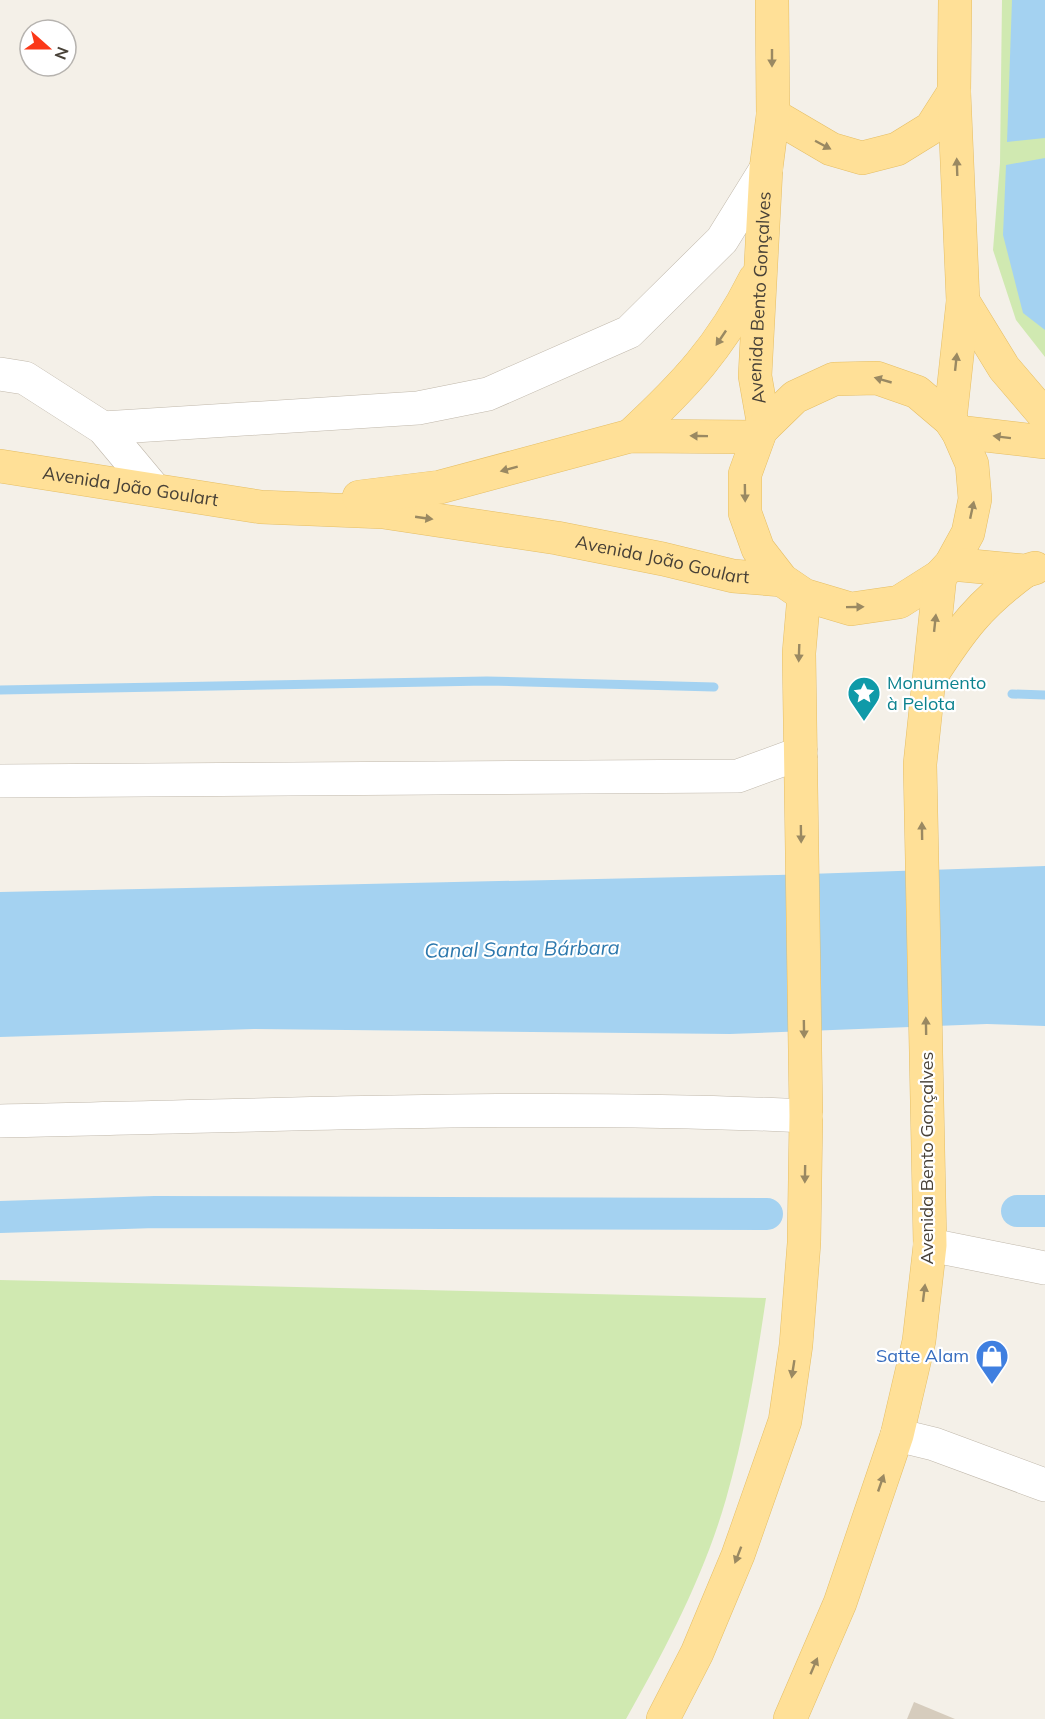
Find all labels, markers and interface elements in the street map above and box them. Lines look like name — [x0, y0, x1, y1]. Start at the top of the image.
north arrow — [18, 18, 78, 78]
text: N — [51, 44, 74, 63]
one-way arrow — [767, 49, 777, 68]
one-way arrow — [815, 140, 832, 150]
one-way arrow — [953, 158, 962, 177]
street label: Avenida Bento Gonçalves — [743, 191, 776, 406]
one-way arrow — [716, 330, 727, 346]
one-way arrow — [951, 352, 961, 371]
one-way arrow — [874, 375, 892, 385]
one-way arrow — [690, 432, 709, 441]
one-way arrow — [992, 432, 1011, 442]
street label: Avenida João Goulart — [41, 461, 220, 511]
one-way arrow — [500, 465, 518, 474]
one-way arrow — [740, 484, 750, 503]
one-way arrow — [968, 501, 978, 519]
one-way arrow — [415, 514, 434, 523]
street label: Avenida João Goulart — [574, 530, 750, 588]
one-way arrow — [846, 602, 865, 612]
one-way arrow — [930, 613, 939, 632]
one-way arrow — [795, 644, 804, 663]
place label: Monumento à Pelota — [887, 671, 986, 715]
place icon: Monumento à Pelota — [846, 675, 882, 722]
one-way arrow — [917, 821, 927, 840]
one-way arrow — [797, 825, 806, 844]
water label: Canal Santa Bárbara — [424, 934, 620, 963]
one-way arrow — [922, 1016, 931, 1035]
one-way arrow — [799, 1020, 809, 1039]
street label: Avenida Bento Gonçalves — [915, 1051, 938, 1264]
one-way arrow — [800, 1165, 809, 1184]
one-way arrow — [919, 1284, 929, 1303]
shop icon: Satte Alam — [974, 1338, 1010, 1385]
place label: Satte Alam — [876, 1344, 969, 1367]
one-way arrow — [788, 1359, 797, 1378]
one-way arrow — [877, 1474, 886, 1492]
one-way arrow — [733, 1547, 743, 1565]
one-way arrow — [809, 1656, 819, 1674]

